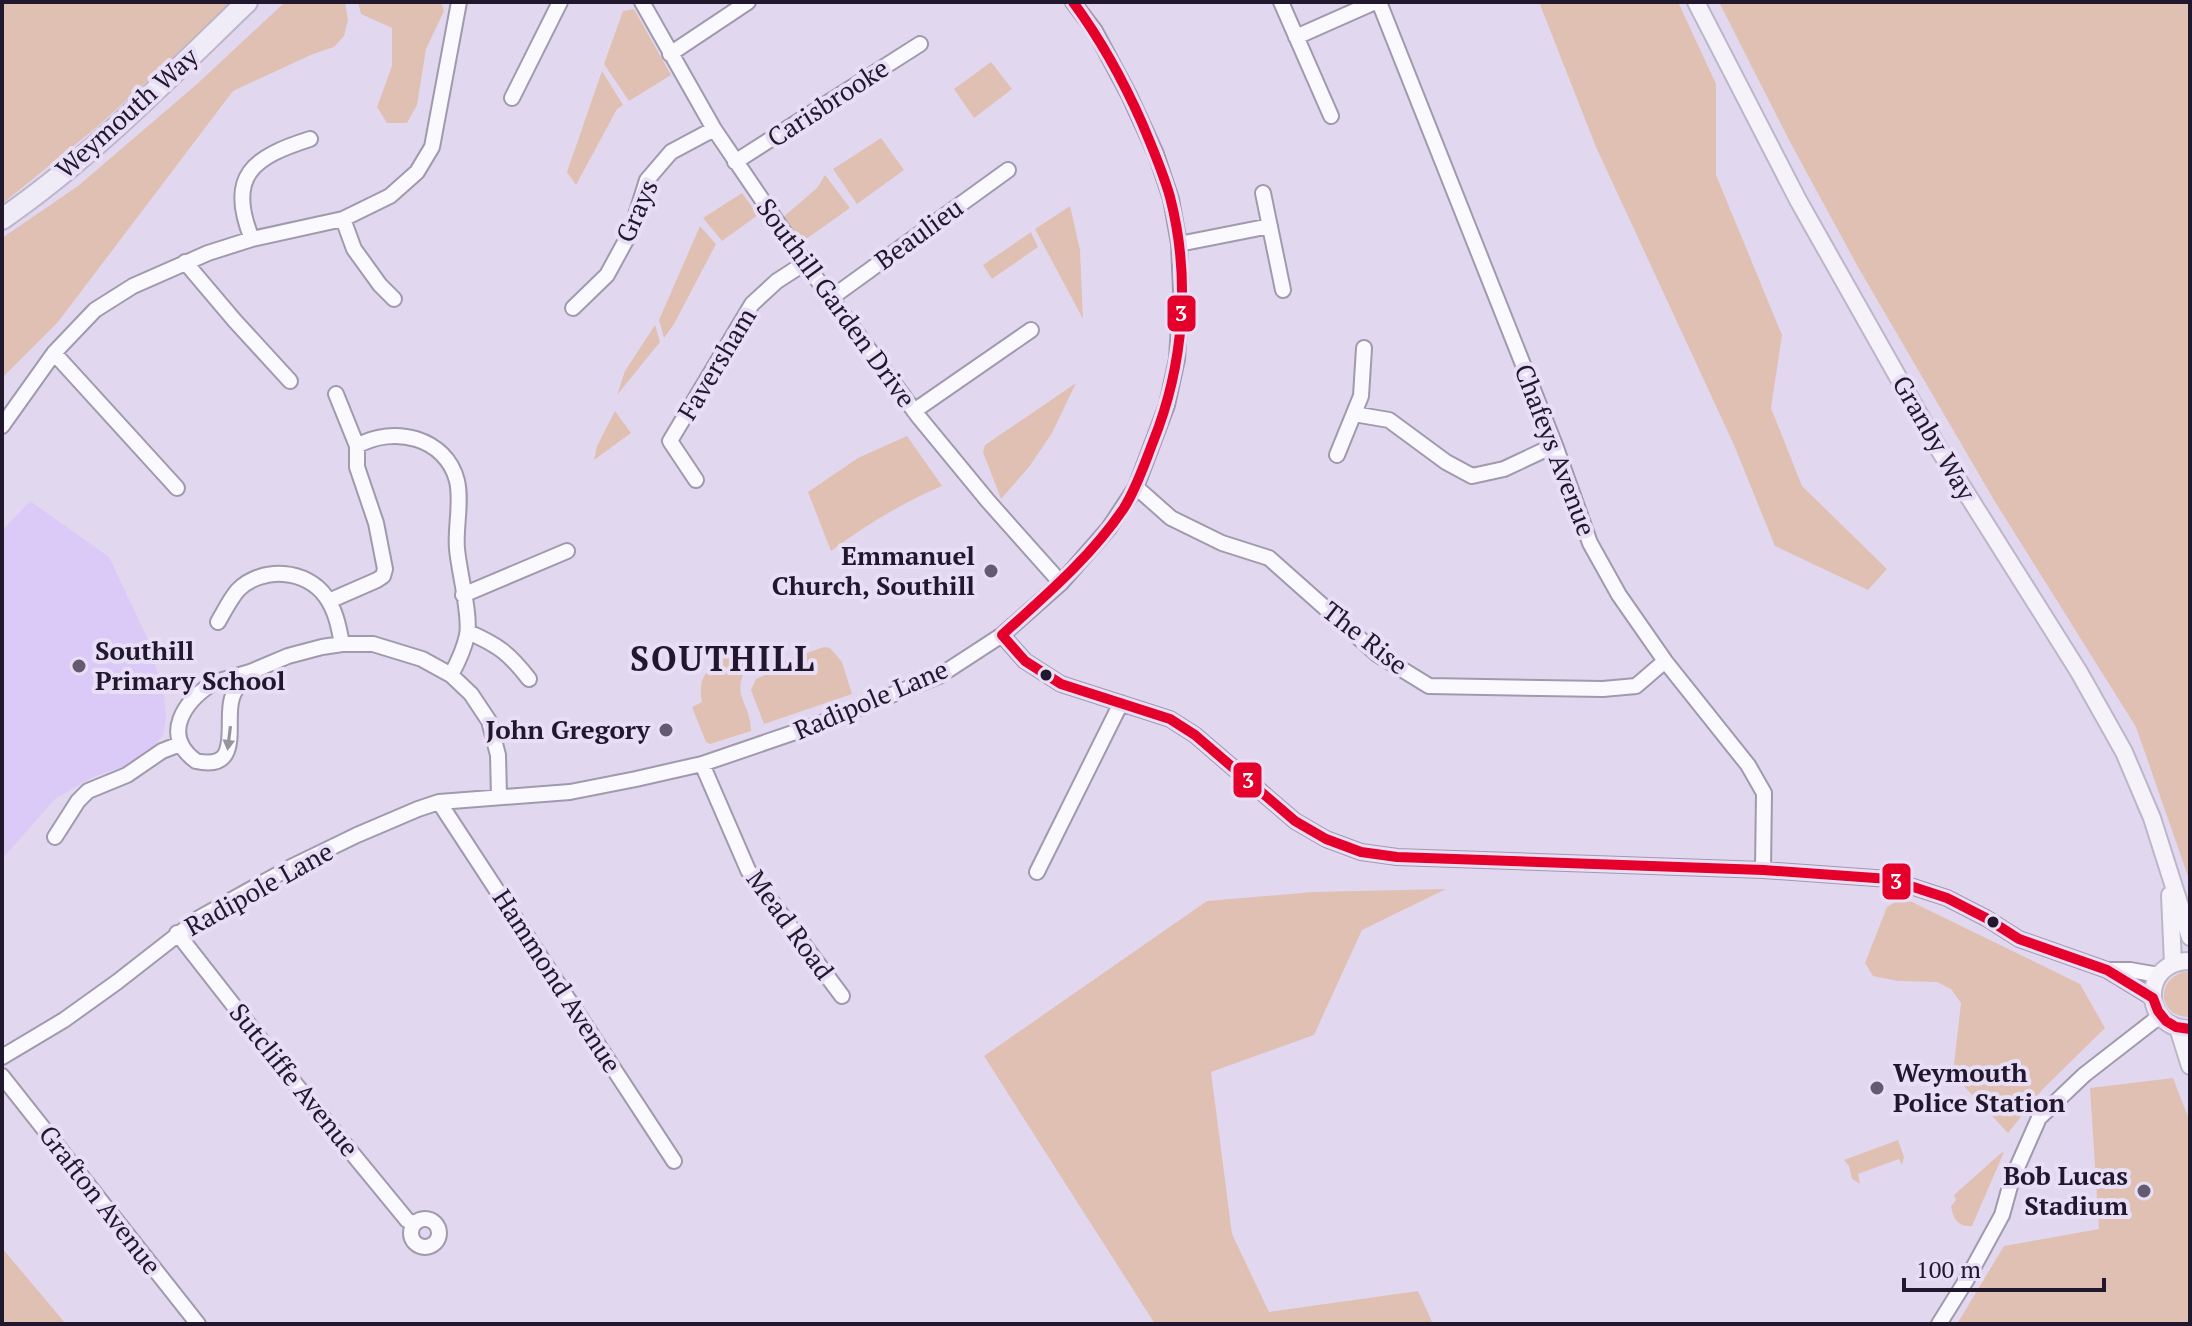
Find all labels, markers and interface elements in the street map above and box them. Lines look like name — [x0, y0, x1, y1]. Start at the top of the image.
street label: Weymouth Way — [48, 39, 205, 185]
street label: Carisbrooke — [760, 50, 895, 154]
street label: Grays — [607, 174, 665, 247]
street label: Beaulieu — [868, 190, 969, 277]
street label: Southill Garden Drive — [750, 191, 924, 414]
line badge: 3 — [1166, 294, 1197, 333]
text: 3 — [1175, 298, 1187, 327]
street label: Faversham — [669, 301, 763, 426]
street label: Chafeys Avenue — [1508, 359, 1604, 540]
street label: Granby Way — [1886, 369, 1985, 507]
place label: Emmanuel Church, Southill — [772, 538, 975, 602]
marker: Emmanuel Church, Southill — [982, 562, 1000, 580]
street label: The Rise — [1316, 593, 1415, 681]
place label: Southill Primary School — [95, 633, 285, 697]
district label: SOUTHILL — [630, 636, 816, 681]
street label: Radipole Lane — [788, 651, 953, 747]
marker: Southill Primary School — [70, 657, 88, 675]
unlabelled marker — [1038, 667, 1054, 683]
place label: John Gregory — [486, 712, 651, 746]
marker: John Gregory — [657, 721, 675, 739]
one-way arrow — [222, 725, 235, 750]
line badge: 3 — [1232, 761, 1263, 799]
text: 3 — [1242, 765, 1254, 794]
street label: Radipole Lane — [178, 833, 339, 943]
line badge: 3 — [1881, 862, 1912, 901]
street label: Mead Road — [740, 863, 842, 986]
text: 3 — [1890, 866, 1902, 895]
street label: Hammond Avenue — [486, 882, 630, 1079]
unlabelled marker — [1985, 914, 2001, 930]
street label: Sutcliffe Avenue — [223, 996, 367, 1163]
place label: Weymouth Police Station — [1893, 1055, 2066, 1119]
marker: Weymouth Police Station — [1868, 1079, 1886, 1097]
street label: Grafton Avenue — [32, 1118, 170, 1281]
place label: Bob Lucas Stadium — [2003, 1158, 2128, 1222]
marker: Bob Lucas Stadium — [2135, 1182, 2153, 1200]
scale bar — [1904, 1242, 2104, 1292]
text: 100 m — [1916, 1253, 1981, 1285]

